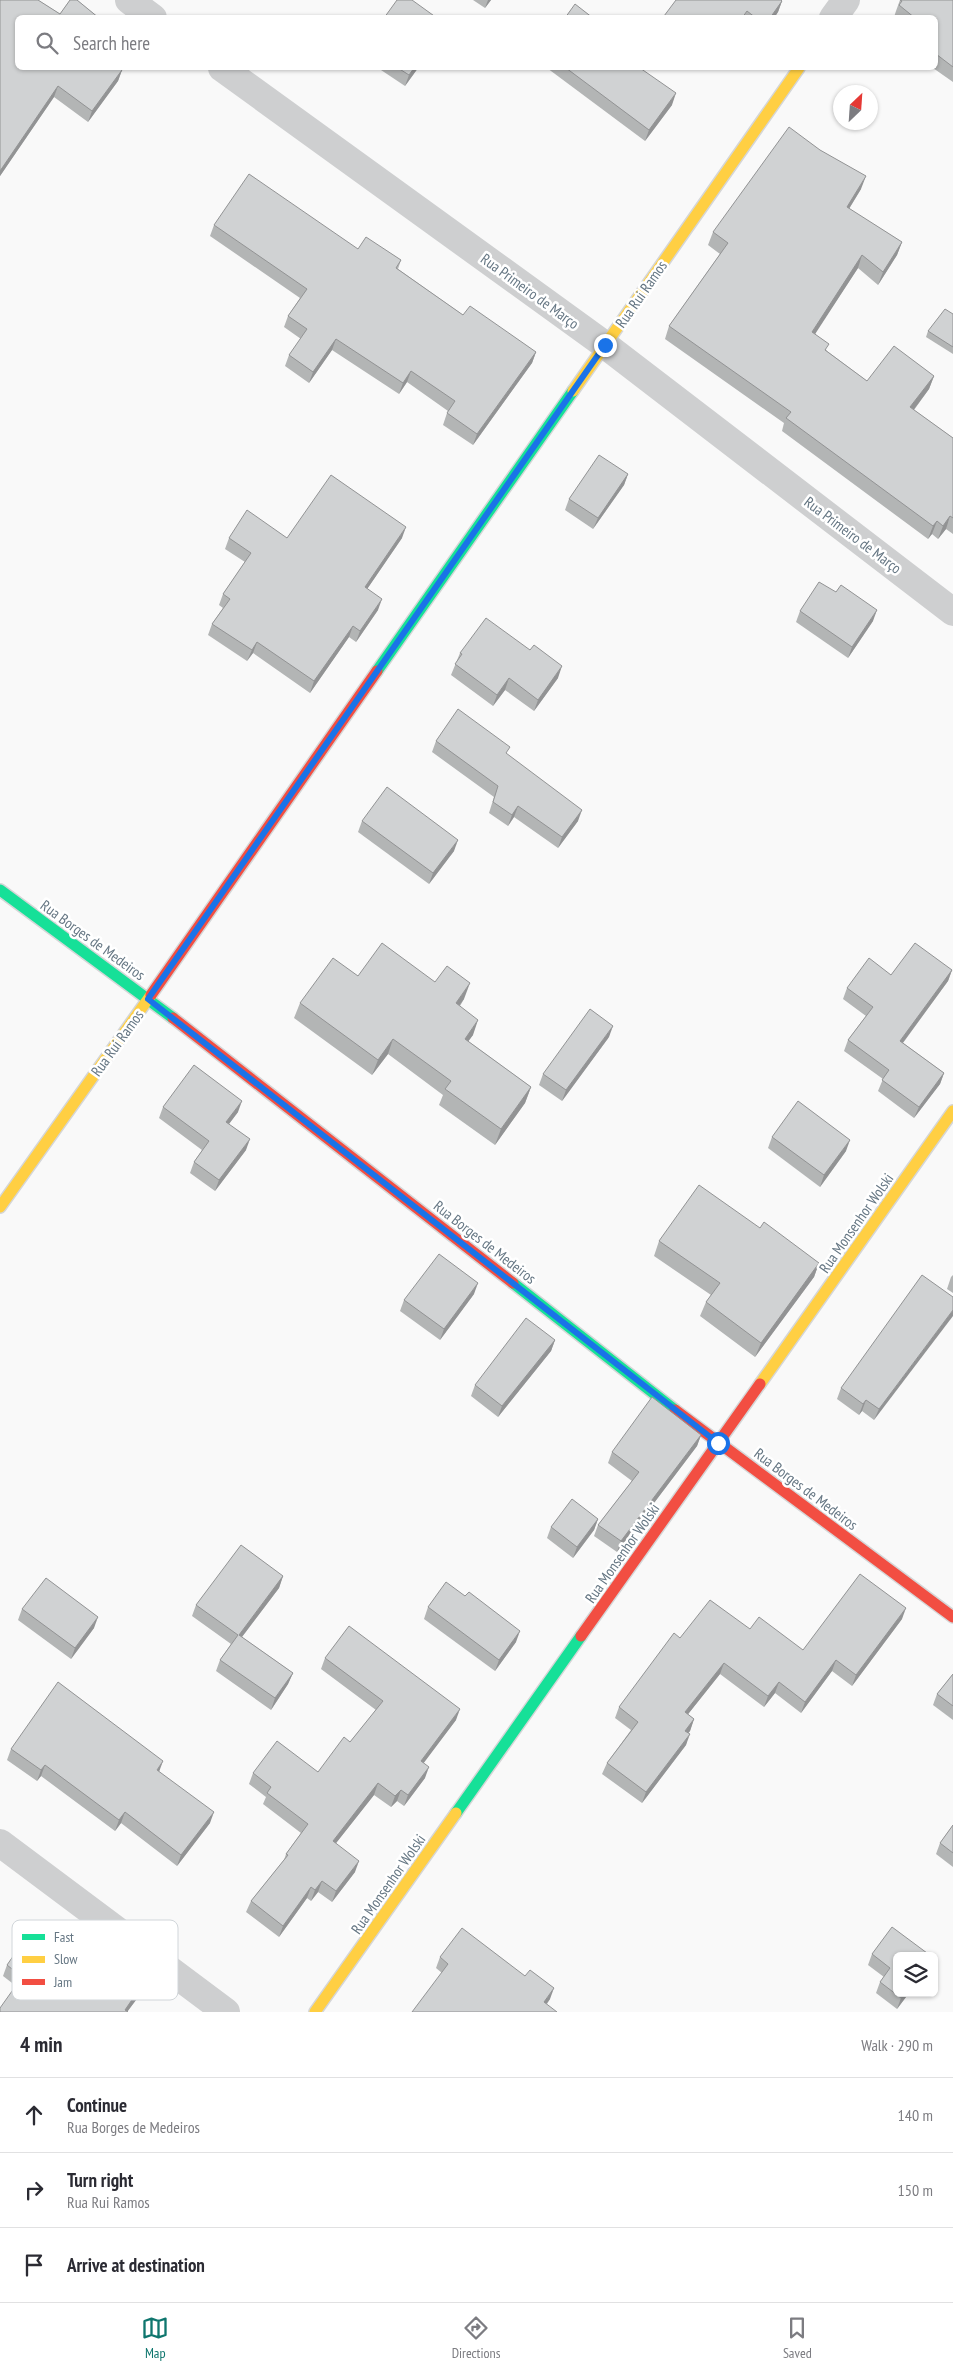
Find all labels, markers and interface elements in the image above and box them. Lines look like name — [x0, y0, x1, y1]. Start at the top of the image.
search box — [15, 15, 938, 70]
icon: search — [33, 29, 61, 57]
text: Search here — [73, 31, 150, 55]
north arrow — [833, 85, 878, 130]
street label: Rua Primeiro de Março — [477, 249, 583, 333]
street label: Rua Rui Ramos — [611, 257, 671, 331]
route end — [594, 334, 617, 357]
street label: Rua Primeiro de Março — [801, 492, 905, 578]
street label: Rua Borges de Medeiros — [37, 896, 149, 984]
street label: Rua Rui Ramos — [87, 1006, 147, 1080]
street label: Rua Monsenhor Wolski — [815, 1170, 897, 1276]
street label: Rua Borges de Medeiros — [430, 1196, 540, 1288]
route start — [707, 1432, 730, 1455]
street label: Rua Borges de Medeiros — [750, 1444, 862, 1534]
street label: Rua Monsenhor Wolski — [581, 1500, 663, 1606]
street label: Rua Monsenhor Wolski — [347, 1831, 429, 1937]
legend — [12, 1920, 178, 2000]
text: Fast — [54, 1928, 74, 1946]
text: Slow — [54, 1950, 78, 1968]
map controls — [893, 1952, 938, 1997]
button: layers — [893, 1952, 938, 1997]
text: Jam — [53, 1973, 72, 1991]
text: 4 min — [20, 2031, 62, 2058]
text: Walk · 290 m — [861, 2035, 933, 2055]
text: Continue — [67, 2093, 127, 2117]
icon: ahead — [20, 2101, 48, 2129]
text: 140 m — [898, 2105, 933, 2125]
text: Rua Borges de Medeiros — [67, 2117, 200, 2137]
text: Turn right — [67, 2168, 133, 2192]
icon: right — [20, 2176, 48, 2204]
text: 150 m — [898, 2180, 933, 2200]
text: Rua Rui Ramos — [67, 2192, 150, 2212]
icon: arrive — [20, 2251, 48, 2279]
text: Arrive at destination — [67, 2253, 205, 2277]
tab: Map — [141, 2314, 169, 2362]
tab: Directions — [452, 2314, 500, 2362]
tab: Saved — [783, 2314, 812, 2362]

